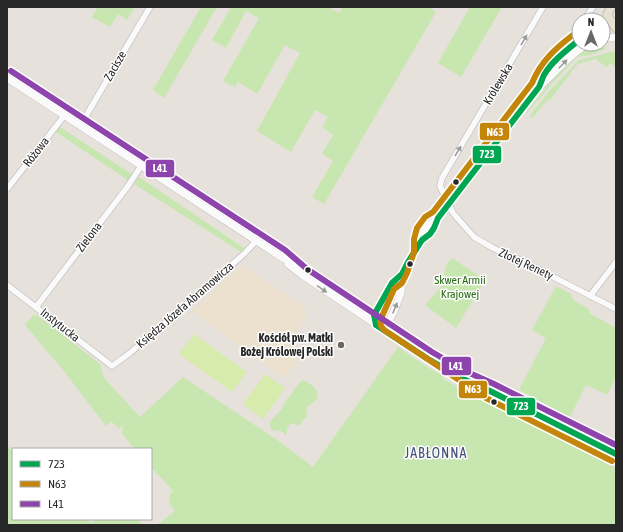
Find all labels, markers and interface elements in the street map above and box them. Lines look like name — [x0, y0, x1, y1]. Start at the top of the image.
north arrow — [571, 12, 611, 52]
text: N — [588, 16, 594, 28]
one-way arrow — [521, 34, 528, 46]
street label: Zacisze — [101, 49, 129, 83]
one-way arrow — [558, 59, 568, 69]
street label: Królewska — [480, 61, 516, 107]
line badge: N63 — [479, 122, 510, 141]
text: N63 — [487, 126, 503, 138]
street label: Różowa — [20, 134, 52, 170]
one-way arrow — [454, 145, 461, 157]
line badge: 723 — [472, 145, 502, 164]
text: 723 — [479, 148, 495, 160]
line badge: L41 — [145, 159, 175, 178]
text: L41 — [153, 162, 167, 174]
unlabelled marker — [451, 177, 461, 187]
street label: Zielona — [73, 219, 105, 255]
street label: Złotej Renety — [497, 245, 555, 283]
street label: Księdza Józefa Abramowicza — [134, 259, 236, 351]
unlabelled marker — [405, 259, 415, 269]
unlabelled marker — [303, 265, 313, 275]
park label: Skwer Armii Krajowej — [434, 273, 486, 301]
one-way arrow — [317, 285, 328, 293]
one-way arrow — [393, 302, 399, 314]
street label: Instytucka — [38, 305, 82, 345]
place label: Kościół pw. Matki Bożej Królowej Polski — [240, 331, 333, 359]
marker: Kościół pw. Matki Bożej Królowej Polski — [336, 340, 346, 350]
line badge: L41 — [441, 356, 472, 376]
text: L41 — [449, 360, 463, 372]
line badge: N63 — [458, 380, 488, 399]
text: N63 — [465, 383, 481, 395]
unlabelled marker — [489, 397, 499, 407]
line badge: 723 — [506, 397, 536, 416]
text: 723 — [513, 400, 529, 412]
district label: JABŁONNA — [405, 445, 467, 461]
legend — [12, 448, 152, 520]
text: 723 — [48, 457, 65, 471]
text: N63 — [48, 477, 66, 491]
text: L41 — [48, 497, 64, 511]

